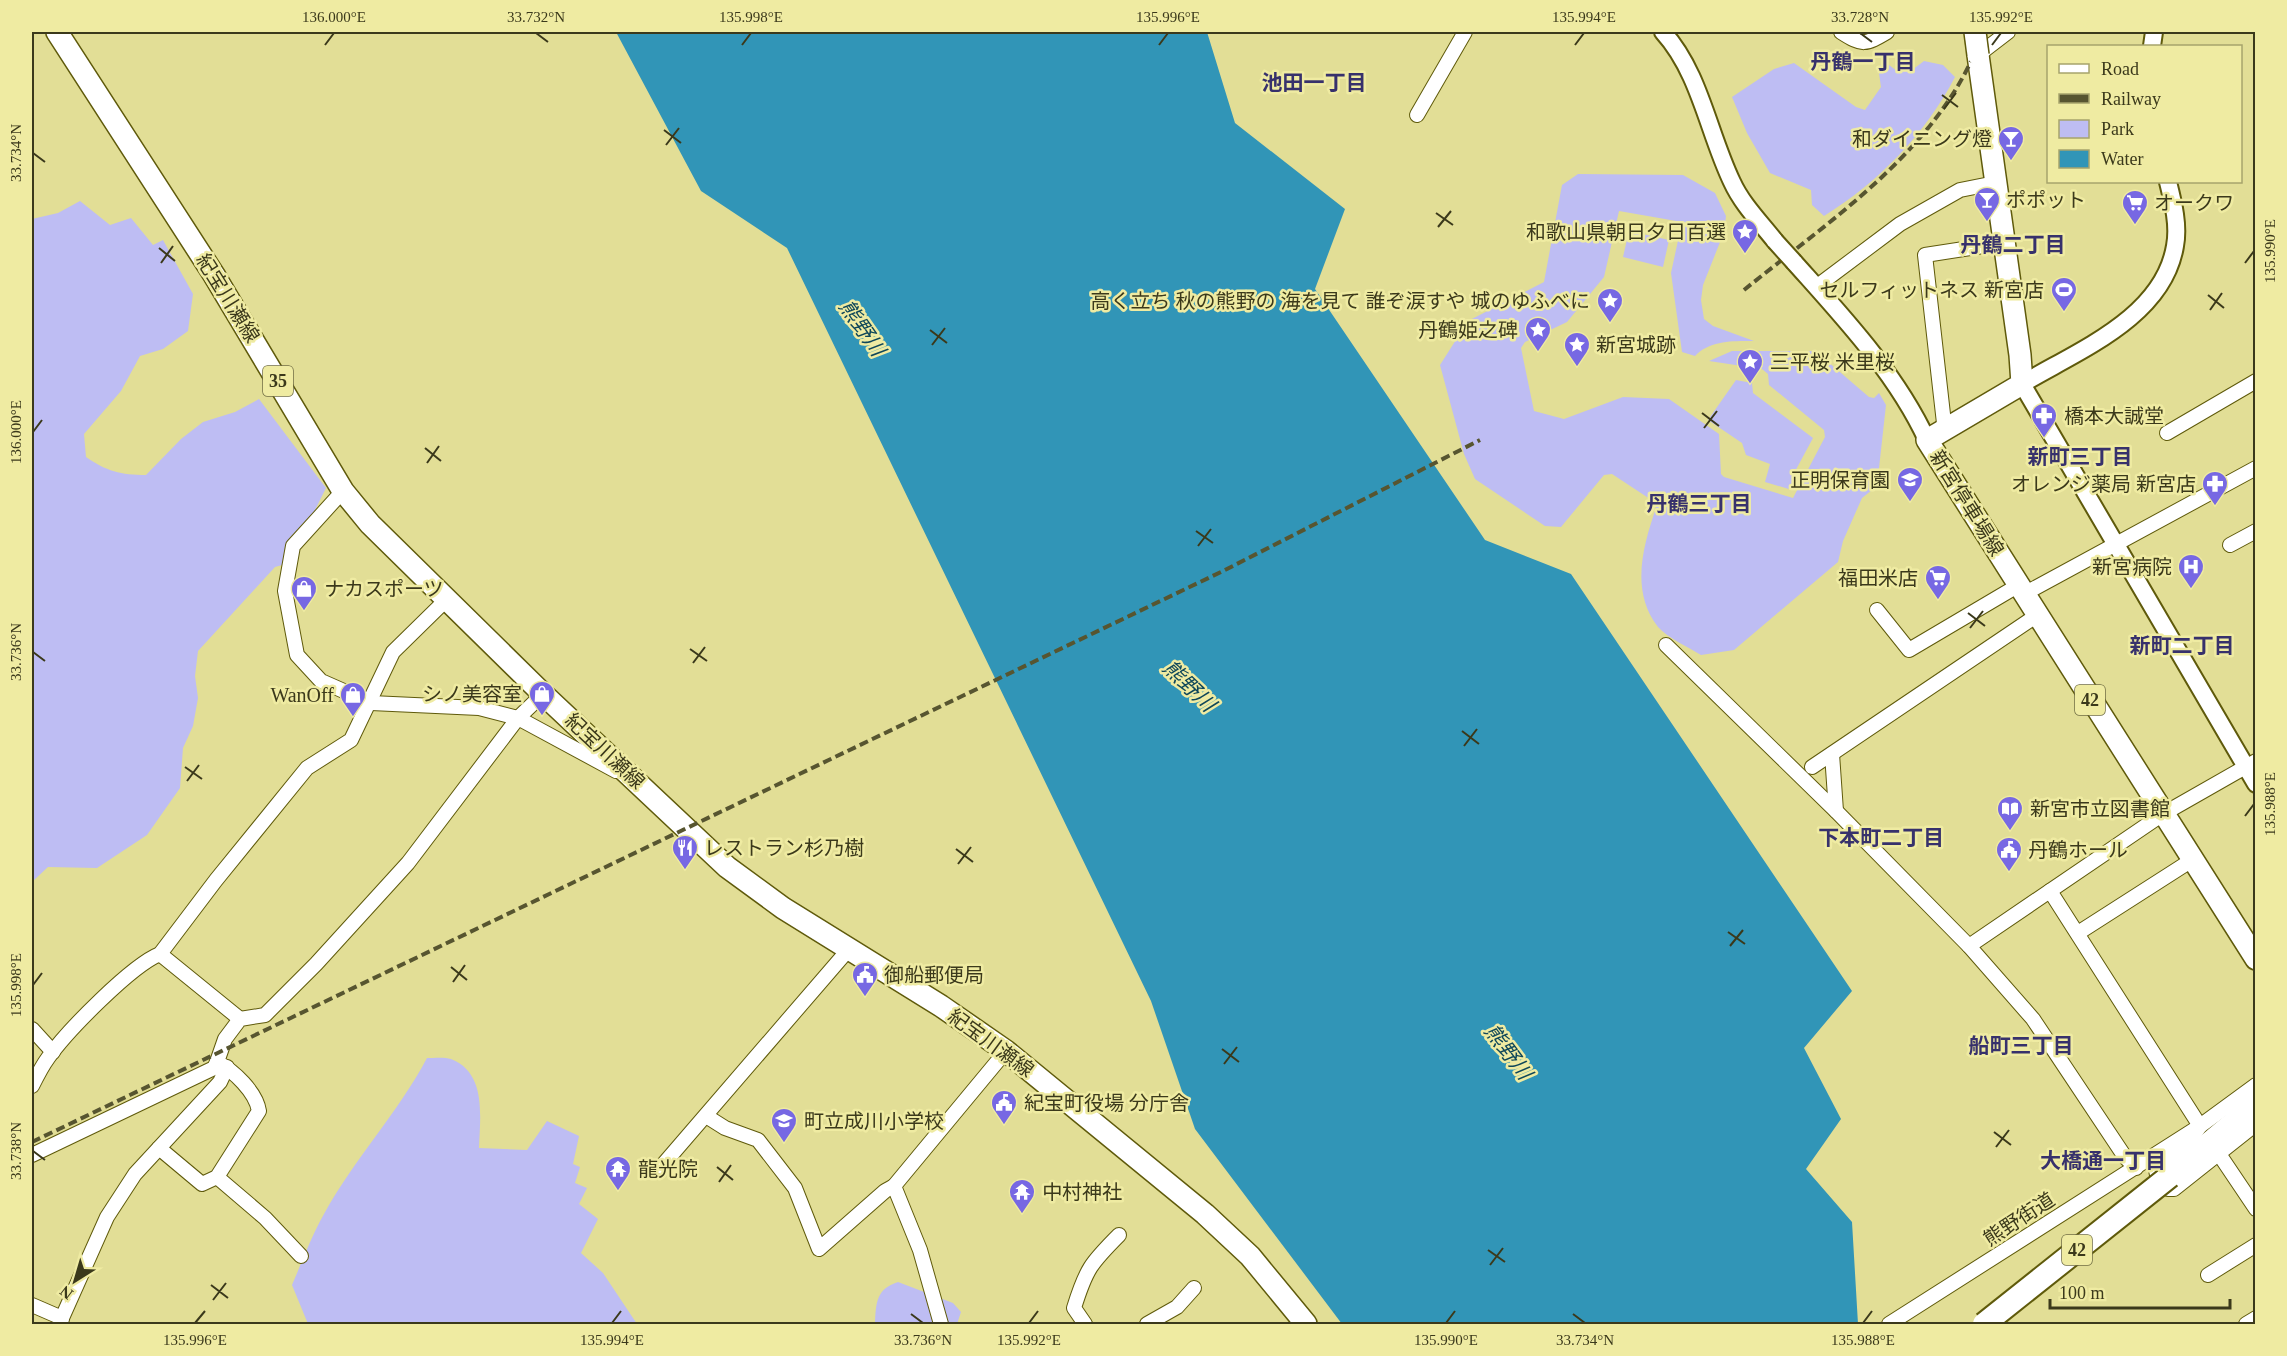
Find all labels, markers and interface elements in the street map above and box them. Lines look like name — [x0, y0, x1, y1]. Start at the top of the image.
text: 136.000°E — [302, 9, 366, 25]
text: 33.732°N — [507, 9, 565, 25]
text: 135.998°E — [719, 9, 783, 25]
text: 135.996°E — [1136, 9, 1200, 25]
text: 135.994°E — [1552, 9, 1616, 25]
text: 33.728°N — [1831, 9, 1889, 25]
text: 135.992°E — [1969, 9, 2033, 25]
legend — [2047, 45, 2242, 183]
district label: 丹鶴一丁目 — [1811, 50, 1916, 74]
text: Road — [2101, 59, 2139, 79]
district label: 池田一丁目 — [1262, 71, 1367, 95]
text: Railway — [2101, 89, 2161, 109]
text: Park — [2101, 119, 2134, 139]
text: 33.734°N — [8, 124, 24, 182]
bar icon: 和ダイニング燈 — [1996, 124, 2026, 162]
place label: 和ダイニング燈 — [1852, 128, 1992, 150]
text: Water — [2101, 149, 2144, 169]
bar icon: ポポット — [1972, 185, 2002, 223]
supermarket icon: オークワ — [2120, 188, 2150, 226]
place label: ポポット — [2006, 189, 2086, 211]
place label: オークワ — [2154, 192, 2234, 214]
place icon: 和歌山県朝日夕日百選 — [1730, 217, 1760, 255]
text: 135.990°E — [2262, 219, 2278, 283]
place label: 和歌山県朝日夕日百選 — [1526, 221, 1726, 243]
district label: 丹鶴二丁目 — [1961, 233, 2066, 257]
street label: 紀宝川瀬線 — [192, 250, 264, 346]
sports icon: セルフィットネス 新宮店 — [2049, 275, 2079, 313]
place label: セルフィットネス 新宮店 — [1819, 279, 2044, 301]
place icon: 高く立ち 秋の熊野の 海を見て 誰ぞ涙すや 城のゆふべに — [1595, 286, 1625, 324]
place label: 高く立ち 秋の熊野の 海を見て 誰ぞ涙すや 城のゆふべに — [1090, 290, 1590, 312]
water label: 熊野川 — [834, 295, 891, 362]
place icon: 丹鶴姫之碑 — [1523, 315, 1553, 353]
place label: 丹鶴姫之碑 — [1418, 319, 1518, 341]
place icon: 新宮城跡 — [1562, 330, 1592, 368]
place label: 新宮城跡 — [1596, 334, 1676, 356]
place icon: 三平桜 米里桜 — [1735, 347, 1765, 385]
place label: 三平桜 米里桜 — [1770, 351, 1895, 373]
road number: 35 — [263, 366, 293, 396]
text: 136.000°E — [8, 400, 24, 464]
pharmacy icon: 橋本大誠堂 — [2029, 401, 2059, 439]
place label: 橋本大誠堂 — [2064, 405, 2164, 427]
district label: 新町三丁目 — [2028, 445, 2133, 469]
street label: 新宮停車場線 — [1926, 446, 2008, 560]
school or university icon: 正明保育園 — [1895, 465, 1925, 503]
place label: 正明保育園 — [1790, 469, 1890, 491]
pharmacy icon: オレンジ薬局 新宮店 — [2200, 469, 2230, 507]
place label: オレンジ薬局 新宮店 — [2011, 473, 2196, 495]
district label: 丹鶴三丁目 — [1647, 492, 1752, 516]
hospital icon: 新宮病院 — [2176, 552, 2206, 590]
place label: 新宮病院 — [2092, 556, 2172, 578]
supermarket icon: 福田米店 — [1923, 563, 1953, 601]
place label: 福田米店 — [1838, 567, 1918, 589]
shop icon: ナカスポーツ — [289, 574, 319, 612]
place label: ナカスポーツ — [324, 578, 444, 600]
text: 33.736°N — [8, 623, 24, 681]
district label: 新町二丁目 — [2130, 634, 2235, 658]
water label: 熊野川 — [1158, 655, 1221, 718]
shop icon: シノ美容室 — [527, 679, 557, 717]
shop icon: WanOff — [338, 680, 368, 718]
place label: シノ美容室 — [422, 683, 522, 705]
place label: WanOff — [270, 684, 334, 706]
road number: 42 — [2075, 685, 2105, 715]
street label: 紀宝川瀬線 — [561, 709, 649, 793]
text: 135.988°E — [2262, 772, 2278, 836]
library icon: 新宮市立図書館 — [1995, 794, 2025, 832]
place label: 新宮市立図書館 — [2030, 798, 2170, 820]
district label: 下本町二丁目 — [1818, 826, 1944, 850]
restaurant icon: レストラン杉乃樹 — [670, 833, 700, 871]
public building icon: 丹鶴ホール — [1994, 835, 2024, 873]
place label: レストラン杉乃樹 — [704, 837, 864, 859]
place label: 丹鶴ホール — [2028, 839, 2128, 861]
text: 135.998°E — [8, 953, 24, 1017]
public building icon: 御船郵便局 — [850, 960, 880, 998]
place label: 御船郵便局 — [884, 964, 984, 986]
street label: 紀宝川瀬線 — [944, 1005, 1038, 1081]
water label: 熊野川 — [1479, 1020, 1538, 1086]
district label: 船町三丁目 — [1969, 1034, 2074, 1058]
public building icon: 紀宝町役場 分庁舎 — [989, 1088, 1019, 1126]
place label: 紀宝町役場 分庁舎 — [1024, 1092, 1189, 1114]
school or university icon: 町立成川小学校 — [769, 1106, 799, 1144]
place label: 町立成川小学校 — [804, 1110, 944, 1132]
text: 33.738°N — [8, 1122, 24, 1180]
district label: 大橋通一丁目 — [2040, 1149, 2166, 1173]
temple icon: 龍光院 — [603, 1154, 633, 1192]
place label: 龍光院 — [638, 1158, 698, 1180]
temple icon: 中村神社 — [1007, 1177, 1037, 1215]
place label: 中村神社 — [1042, 1181, 1122, 1203]
street label: 熊野街道 — [1979, 1188, 2059, 1250]
road number: 42 — [2062, 1235, 2092, 1265]
north arrow — [45, 1251, 105, 1311]
scale bar — [2050, 1272, 2230, 1310]
text: N — [56, 1282, 76, 1303]
text: 100 m — [2059, 1283, 2105, 1303]
text: 135.996°E — [163, 1332, 227, 1348]
text: 135.994°E — [580, 1332, 644, 1348]
text: 33.736°N — [894, 1332, 952, 1348]
text: 135.992°E — [997, 1332, 1061, 1348]
text: 135.990°E — [1414, 1332, 1478, 1348]
text: 33.734°N — [1556, 1332, 1614, 1348]
text: 135.988°E — [1831, 1332, 1895, 1348]

